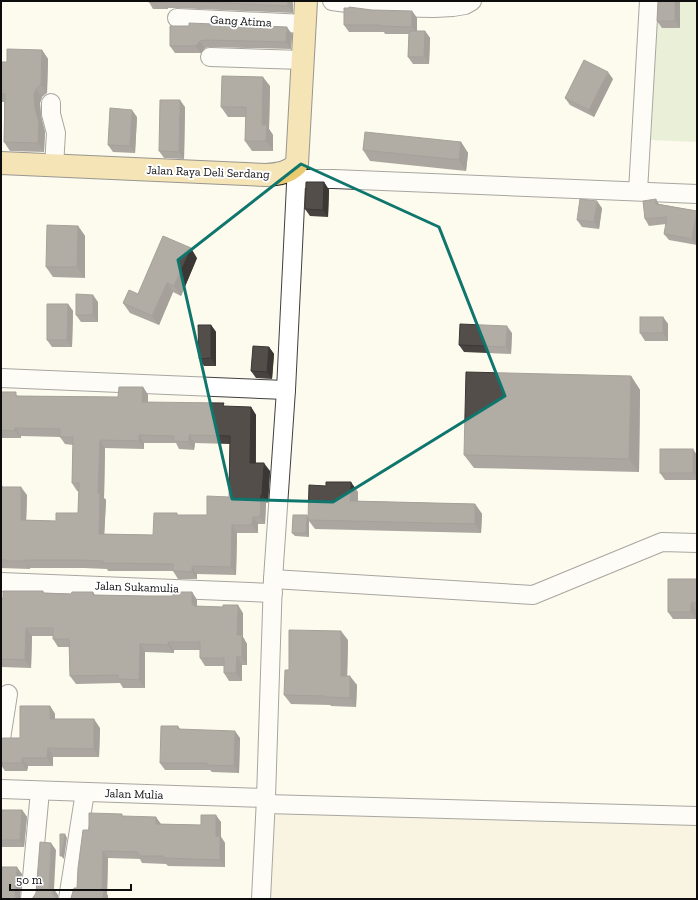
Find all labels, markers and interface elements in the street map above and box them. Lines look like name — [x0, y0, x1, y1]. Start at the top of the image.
street label: Gang Atima — [210, 12, 272, 30]
street label: Jalan Raya Deli Serdang — [146, 163, 270, 181]
street label: Jalan Sukamulia — [95, 579, 179, 595]
street label: Jalan Mulia — [104, 786, 164, 802]
scale bar — [10, 866, 131, 892]
text: 50 m — [16, 873, 43, 887]

